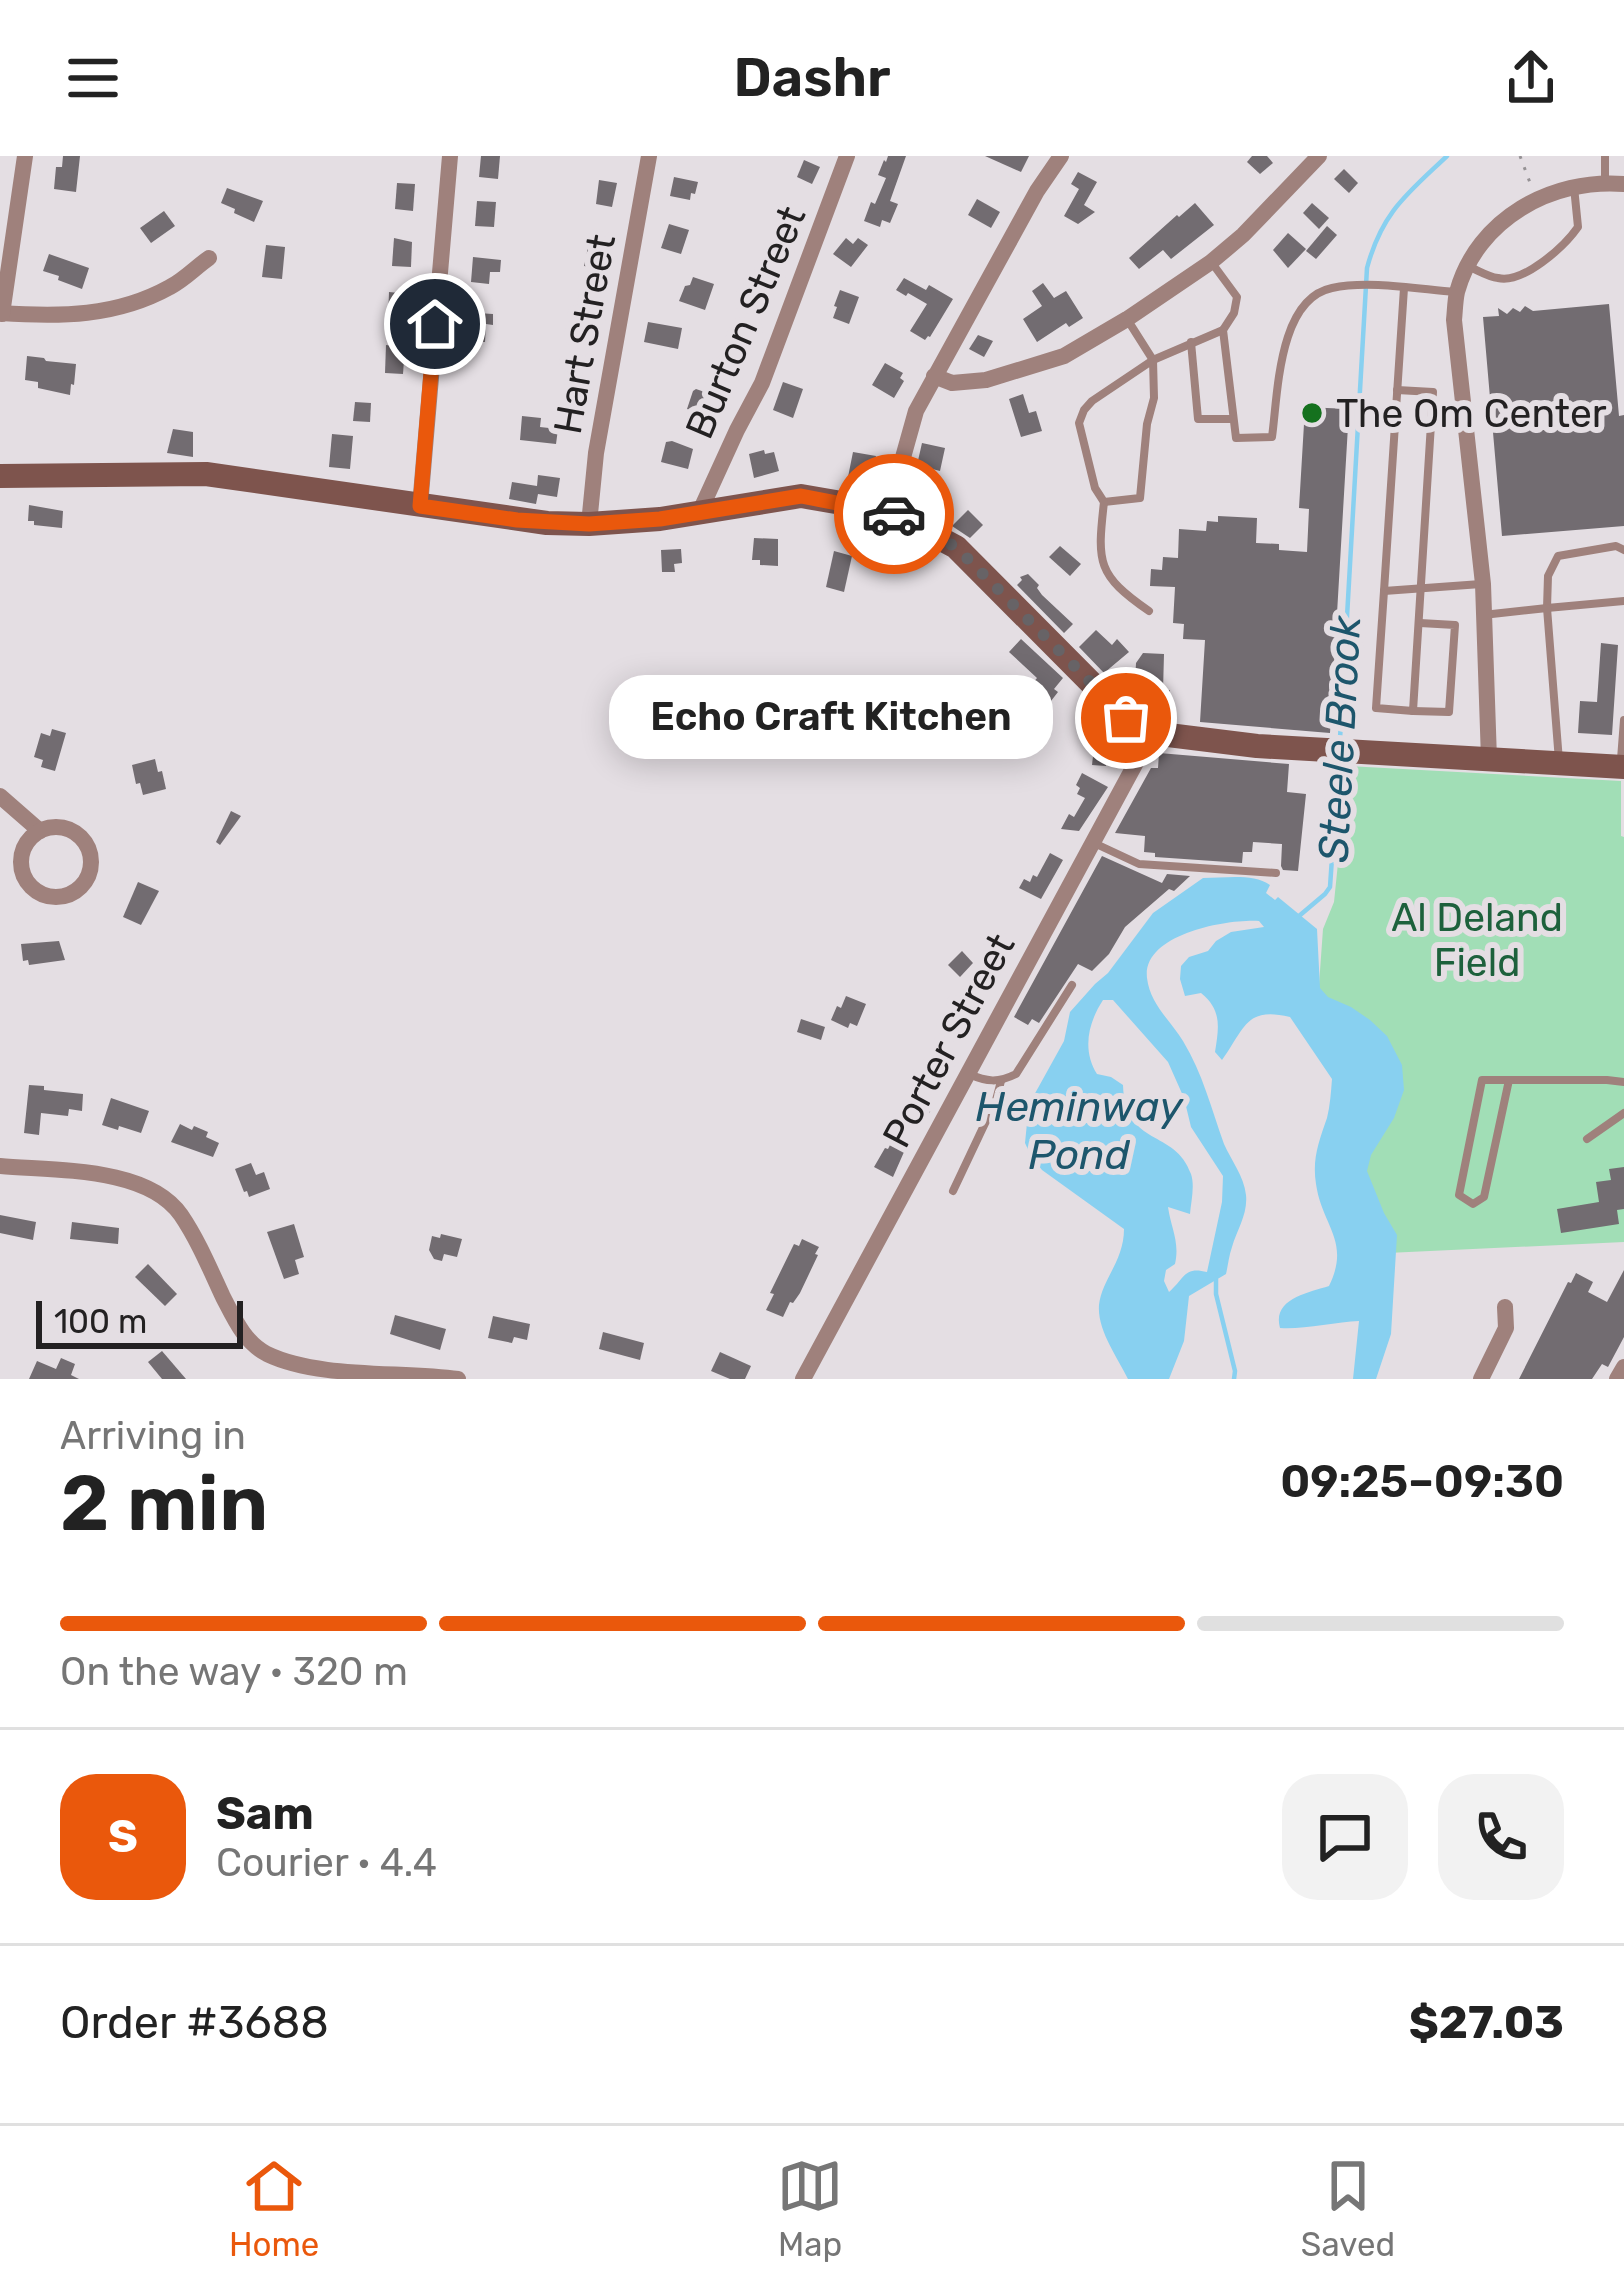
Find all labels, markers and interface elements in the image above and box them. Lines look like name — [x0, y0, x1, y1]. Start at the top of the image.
icon: menu — [60, 45, 126, 111]
icon: share — [1498, 45, 1564, 111]
text: Dashr — [734, 46, 890, 110]
street label: Burton Street — [676, 199, 816, 445]
street label: Hart Street — [545, 231, 625, 438]
pin — [384, 273, 486, 375]
icon: home — [402, 291, 468, 357]
place label: The Om Center — [1336, 391, 1607, 437]
marker: The Om Center — [1299, 400, 1325, 426]
courier — [834, 454, 954, 574]
icon: car — [861, 481, 927, 547]
water label: Steele Brook — [1309, 613, 1371, 864]
pin — [1075, 667, 1177, 769]
callout: Echo Craft Kitchen — [610, 676, 1054, 760]
icon: bag — [1093, 685, 1159, 751]
text: Echo Craft Kitchen — [650, 694, 1012, 740]
park label: Al Deland Field — [1391, 895, 1563, 986]
street label: Porter Street — [873, 926, 1024, 1155]
water label: Heminway Pond — [975, 1082, 1184, 1180]
scale bar — [36, 1295, 243, 1348]
text: 100 m — [54, 1302, 147, 1341]
text: Arriving in — [60, 1413, 246, 1459]
text: 09:25–09:30 — [1280, 1455, 1564, 1508]
text: 2 min — [60, 1457, 268, 1550]
text: On the way · 320 m — [60, 1649, 408, 1695]
button: chat — [1282, 1774, 1408, 1900]
button: phone — [1438, 1774, 1564, 1900]
text: Sam — [216, 1787, 314, 1840]
text: S — [108, 1810, 138, 1863]
text: Courier · 4.4 — [216, 1840, 437, 1886]
text: Order #3688 — [60, 1996, 329, 2049]
text: $27.03 — [1409, 1996, 1564, 2049]
tab: Home — [229, 2153, 319, 2264]
tab: Map — [777, 2153, 843, 2264]
tab: Saved — [1301, 2153, 1395, 2264]

